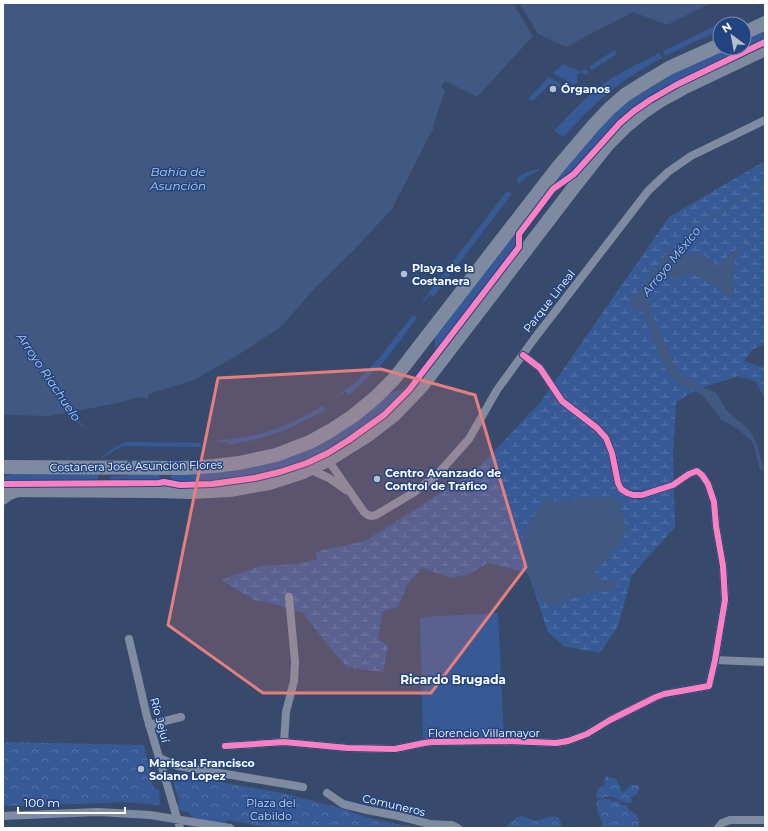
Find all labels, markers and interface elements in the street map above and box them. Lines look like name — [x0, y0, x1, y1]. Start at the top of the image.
north arrow — [712, 16, 752, 56]
text: N — [719, 19, 734, 36]
place label: Órganos — [561, 82, 610, 96]
marker: Órganos — [548, 84, 558, 94]
water label: Bahía de Asunción — [149, 164, 206, 193]
water label: Arroyo México — [638, 223, 704, 299]
place label: Playa de la Costanera — [412, 261, 474, 288]
street label: Parque Lineal — [520, 267, 578, 335]
marker: Playa de la Costanera — [399, 269, 409, 279]
water label: Arroyo Riachuelo — [13, 329, 84, 424]
street label: Costanera José Asunción Flores — [50, 457, 223, 475]
place label: Centro Avanzado de Control de Tráfico — [385, 466, 501, 493]
marker: Centro Avanzado de Control de Tráfico — [372, 474, 382, 484]
district label: Ricardo Brugada — [400, 672, 506, 687]
street label: Río Jejuí — [147, 696, 173, 745]
street label: Florencio Villamayor — [428, 726, 540, 740]
place label: Mariscal Francisco Solano Lopez — [149, 756, 255, 783]
marker: Mariscal Francisco Solano Lopez — [136, 764, 146, 774]
scale bar — [18, 789, 125, 815]
street label: Comuneros — [361, 791, 427, 819]
text: 100 m — [24, 795, 60, 810]
park label: Plaza del Cabildo — [246, 796, 296, 823]

